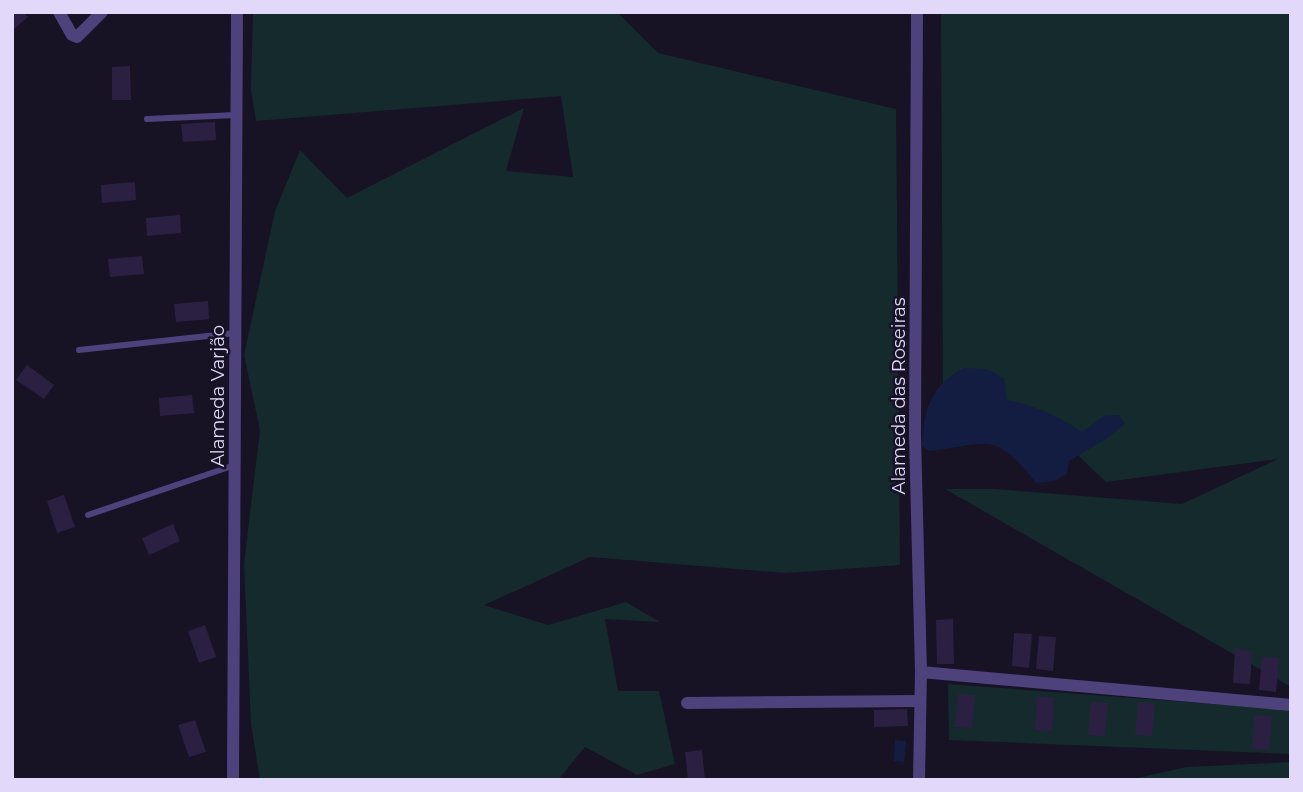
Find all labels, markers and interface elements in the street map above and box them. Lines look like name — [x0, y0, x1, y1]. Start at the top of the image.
street label: Alameda das Roseiras — [888, 297, 910, 494]
street label: Alameda Varjão — [207, 325, 229, 467]

